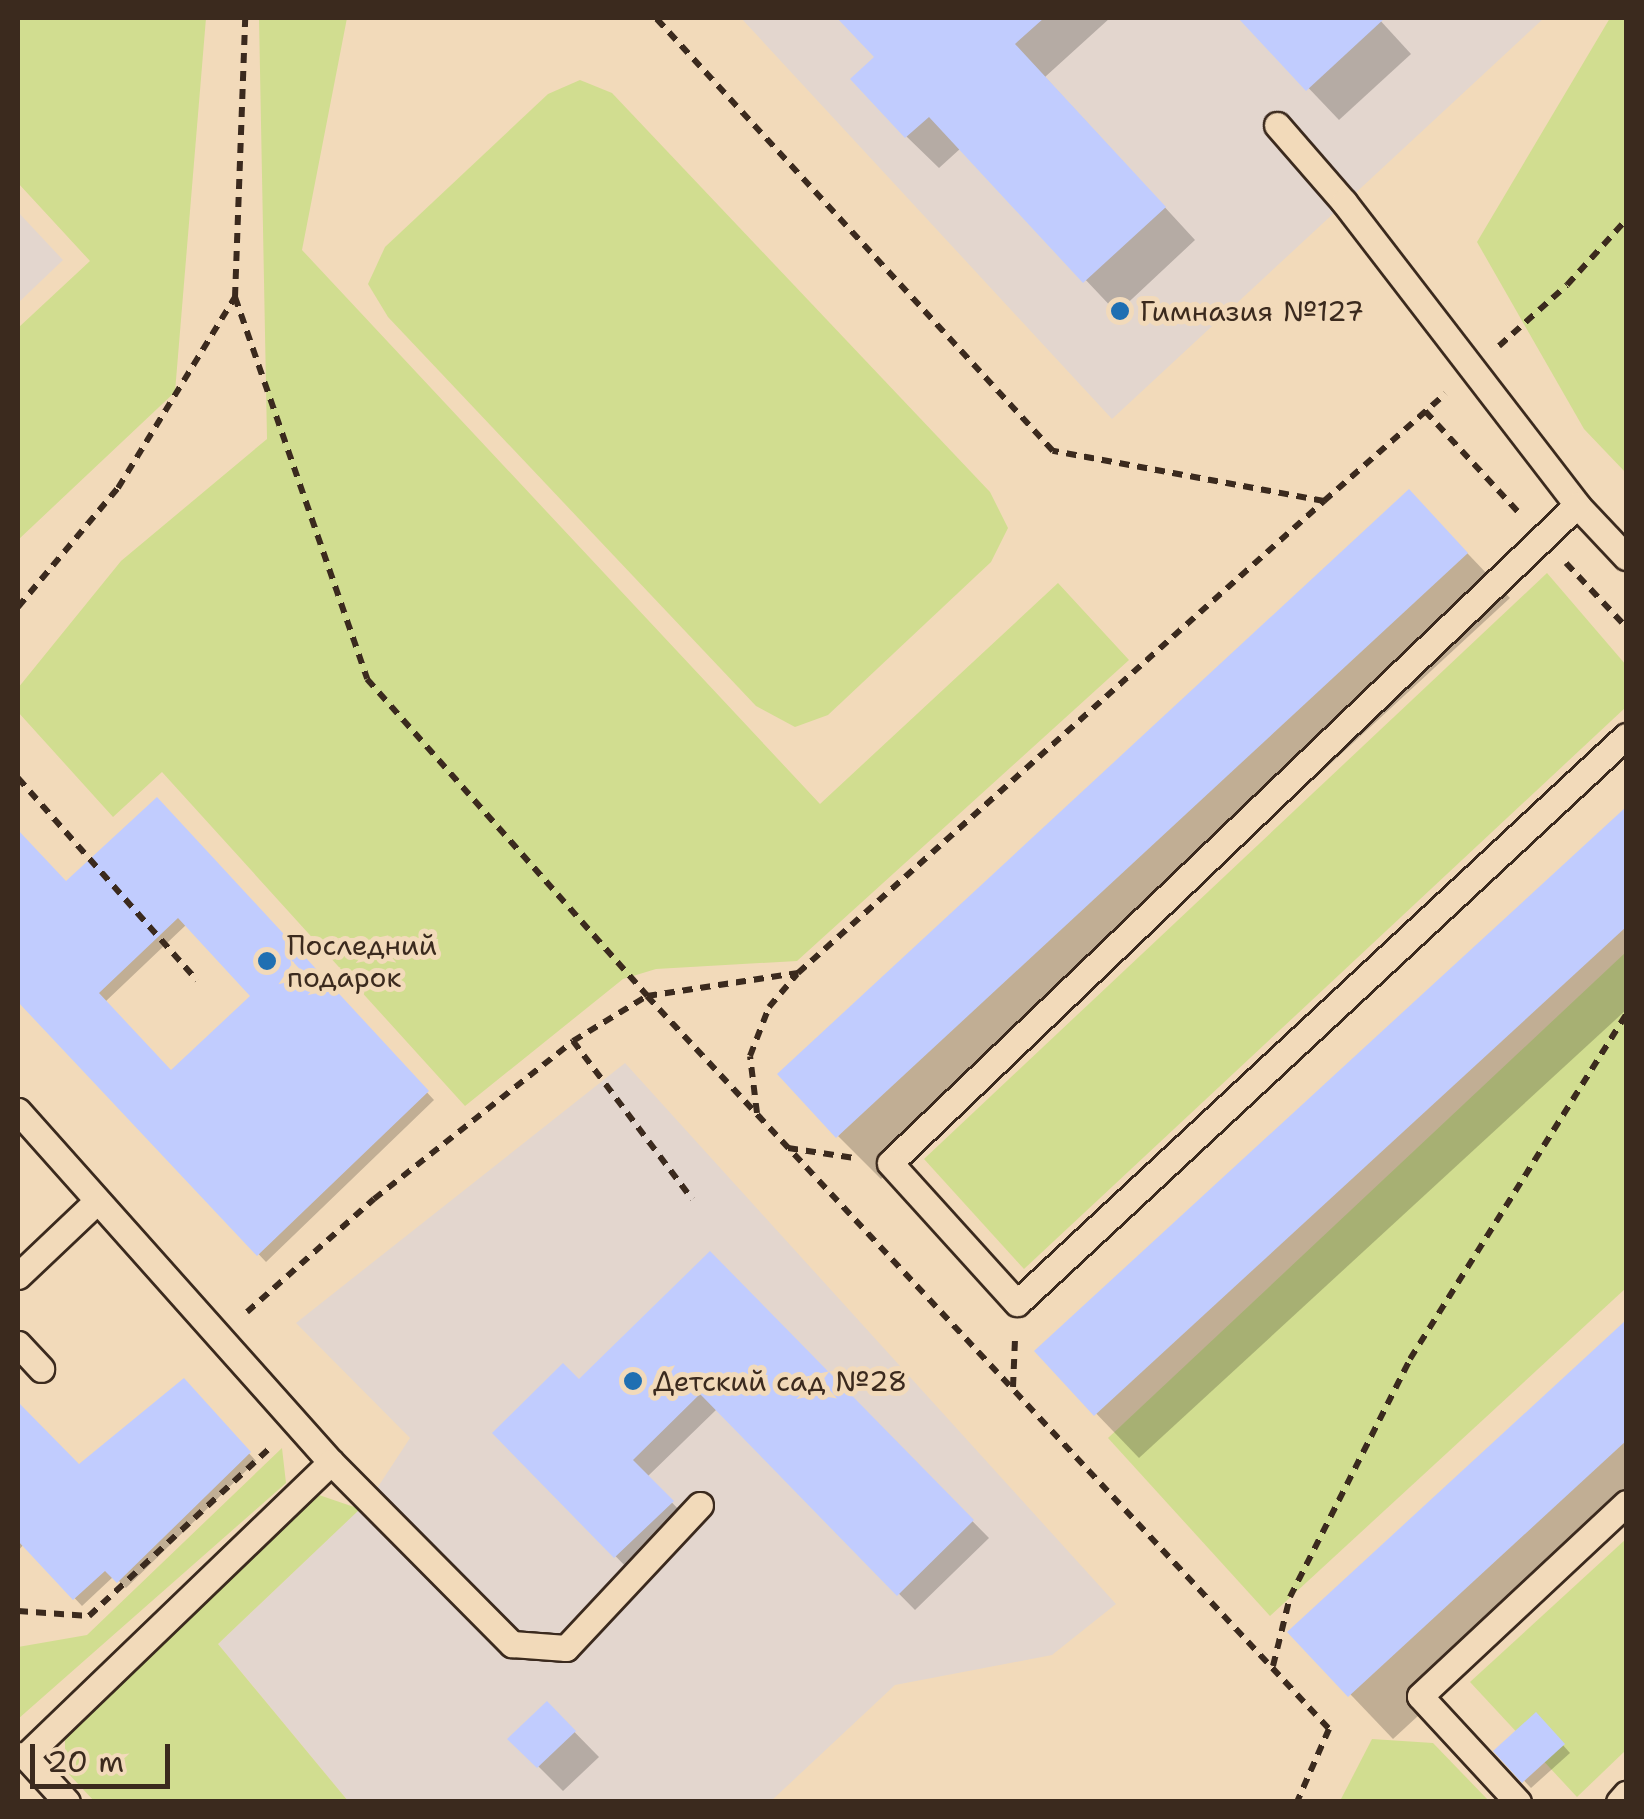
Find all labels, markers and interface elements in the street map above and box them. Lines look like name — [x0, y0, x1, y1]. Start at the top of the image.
place label: Гимназия №127 — [1140, 294, 1364, 328]
marker: Гимназия №127 — [1109, 300, 1131, 322]
place label: Последний подарок — [287, 928, 437, 994]
marker: Последний подарок — [256, 950, 278, 972]
place label: Детский сад №28 — [653, 1364, 907, 1398]
marker: Детский сад №28 — [622, 1370, 644, 1392]
scale bar — [35, 1724, 175, 1786]
text: 20 m — [47, 1741, 124, 1782]

